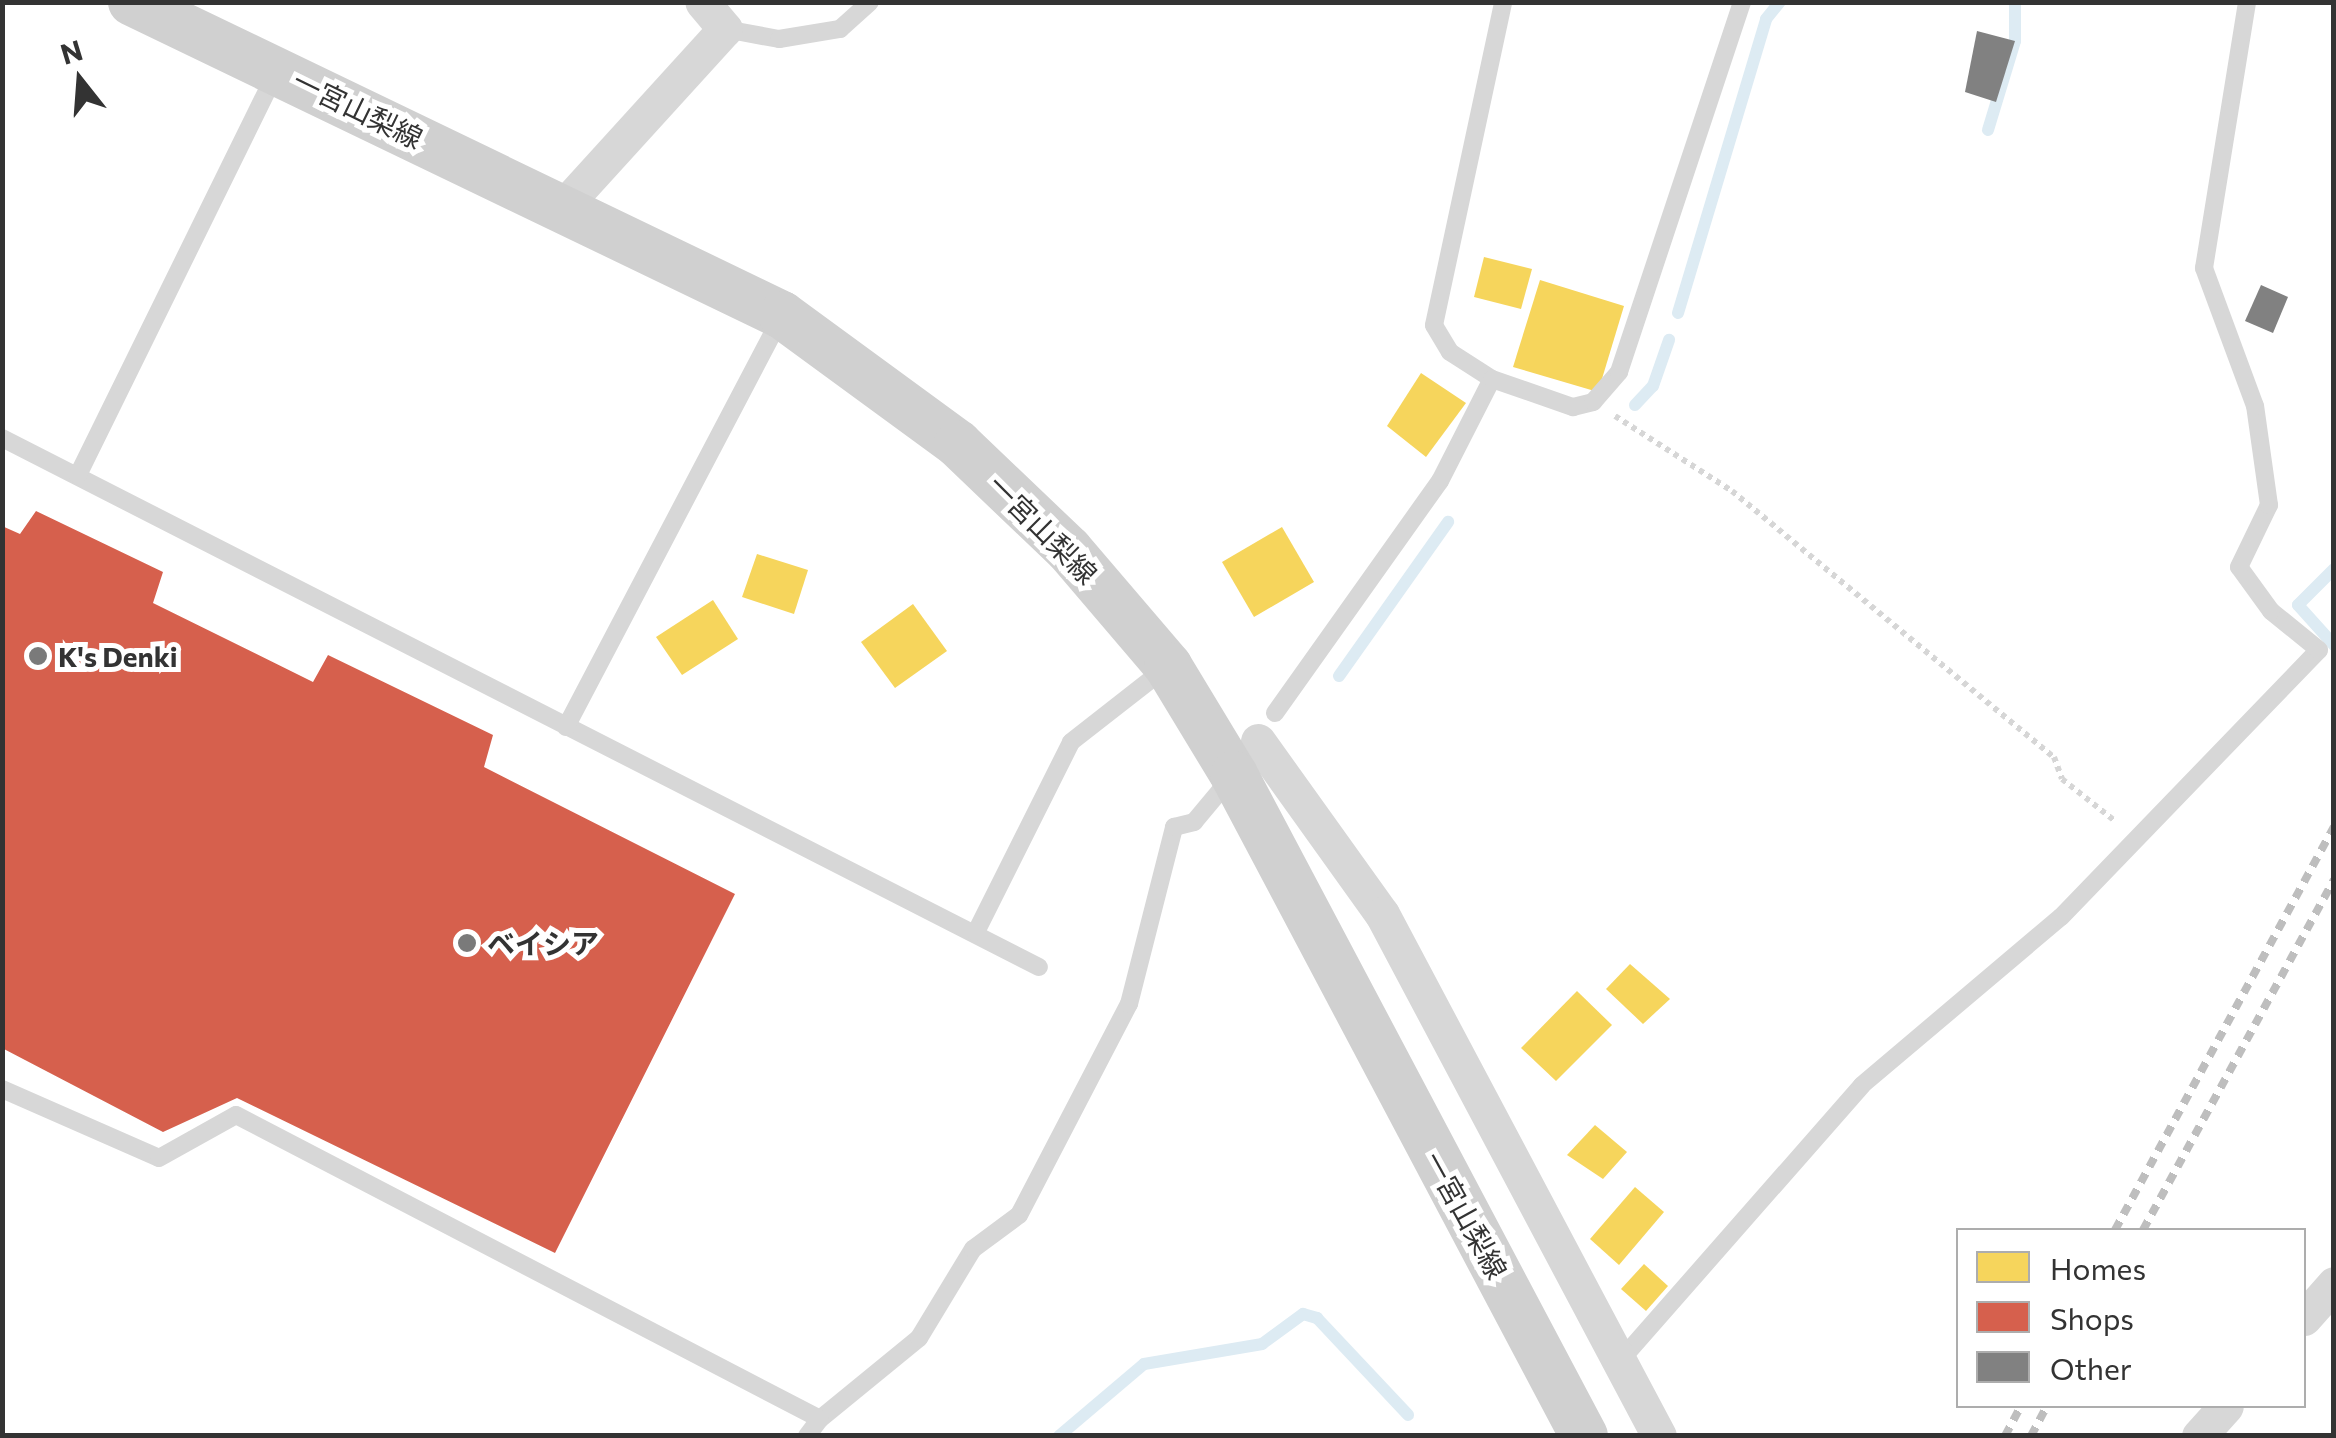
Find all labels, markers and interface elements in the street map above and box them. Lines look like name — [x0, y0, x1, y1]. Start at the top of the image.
north arrow — [30, 30, 130, 130]
text: N — [56, 32, 86, 71]
street label: 一宮山梨線 — [288, 63, 428, 155]
street label: 一宮山梨線 — [982, 468, 1104, 590]
place label: K's Denki — [58, 639, 178, 673]
marker: K's Denki — [27, 645, 49, 667]
place label: ベイシア — [487, 926, 599, 960]
marker: ベイシア — [456, 932, 478, 954]
street label: 一宮山梨線 — [1417, 1146, 1515, 1284]
legend — [1956, 1228, 2306, 1408]
text: Homes — [2050, 1249, 2146, 1286]
text: Shops — [2050, 1299, 2134, 1336]
text: Other — [2050, 1349, 2132, 1386]

